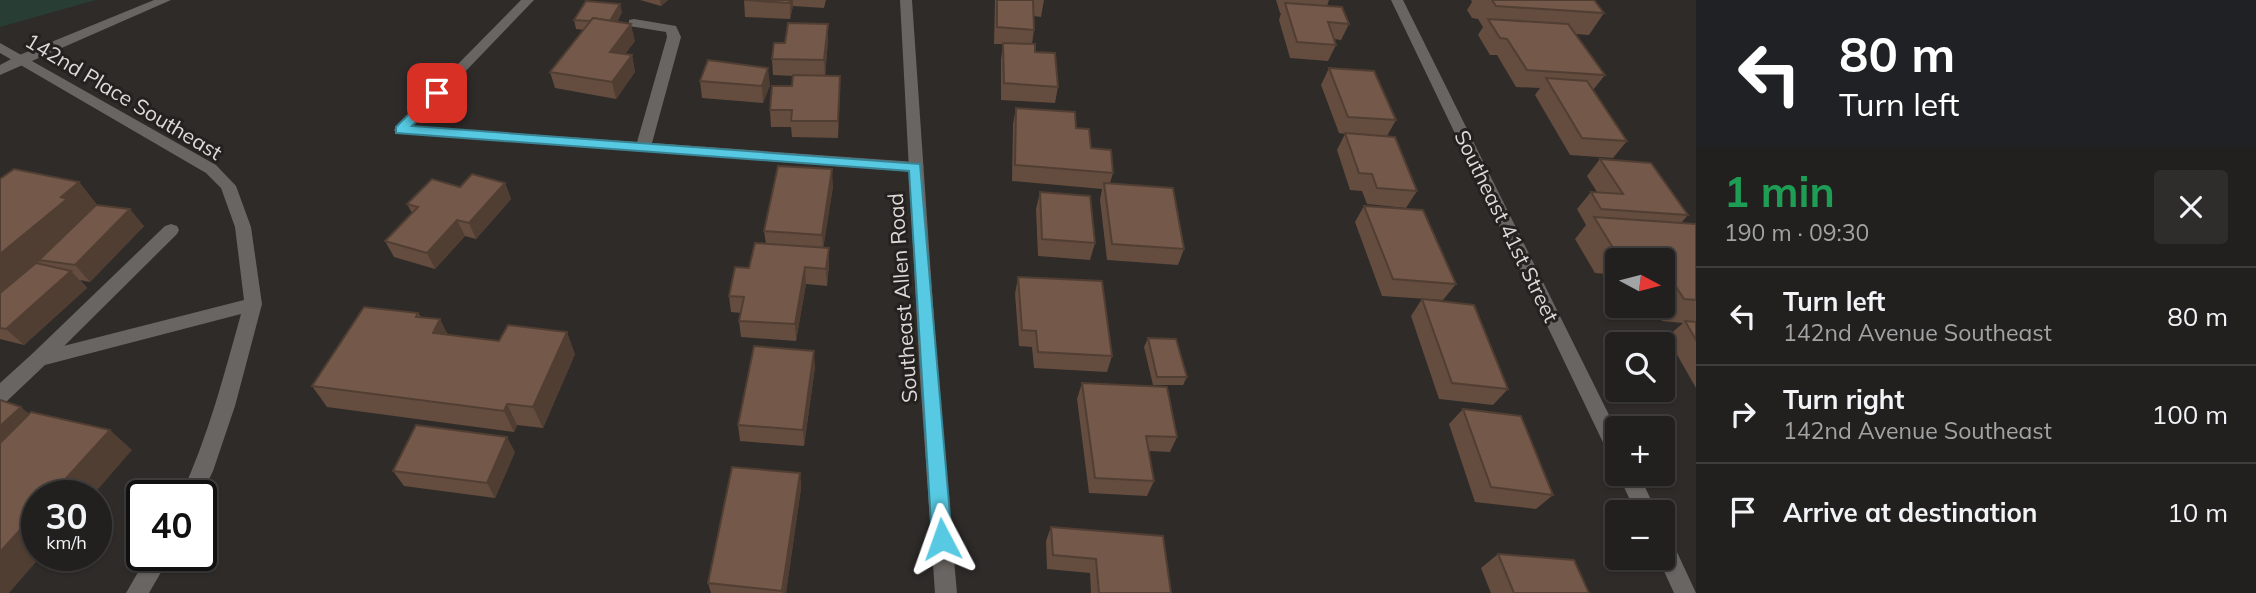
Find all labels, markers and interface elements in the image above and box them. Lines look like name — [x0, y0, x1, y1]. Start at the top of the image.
text: 80 m — [1839, 23, 1955, 84]
street label: 142nd Place Southeast — [21, 27, 227, 165]
icon: left — [1724, 28, 1815, 119]
pin — [407, 63, 467, 123]
icon: arrive — [418, 74, 456, 112]
text: Turn left — [1839, 84, 1959, 124]
street label: Southeast 41st Street — [1449, 126, 1565, 326]
text: 1 min — [1724, 165, 1835, 218]
button: close — [2154, 170, 2228, 244]
street label: Southeast Allen Road — [882, 192, 922, 404]
text: 190 m · 09:30 — [1724, 218, 1869, 247]
north arrow — [1605, 248, 1675, 318]
map controls — [1605, 248, 1675, 570]
text: Turn left — [1783, 285, 1885, 318]
icon: left — [1724, 297, 1762, 335]
text: 80 m — [2167, 300, 2228, 333]
text: 142nd Avenue Southeast — [1783, 318, 2052, 347]
button: search — [1605, 332, 1675, 402]
text: Turn right — [1783, 383, 1904, 416]
icon: right — [1724, 395, 1762, 433]
text: 100 m — [2152, 398, 2228, 431]
button: + — [1605, 416, 1675, 486]
text: 142nd Avenue Southeast — [1783, 416, 2052, 445]
speed limit sign: 40 — [126, 480, 217, 571]
icon: arrive — [1724, 493, 1762, 531]
text: 30 — [45, 494, 88, 538]
text: Arrive at destination — [1783, 496, 2038, 529]
text: 10 m — [2167, 496, 2228, 529]
button: − — [1605, 500, 1675, 570]
position arrow — [905, 502, 979, 576]
text: km/h — [46, 531, 87, 554]

